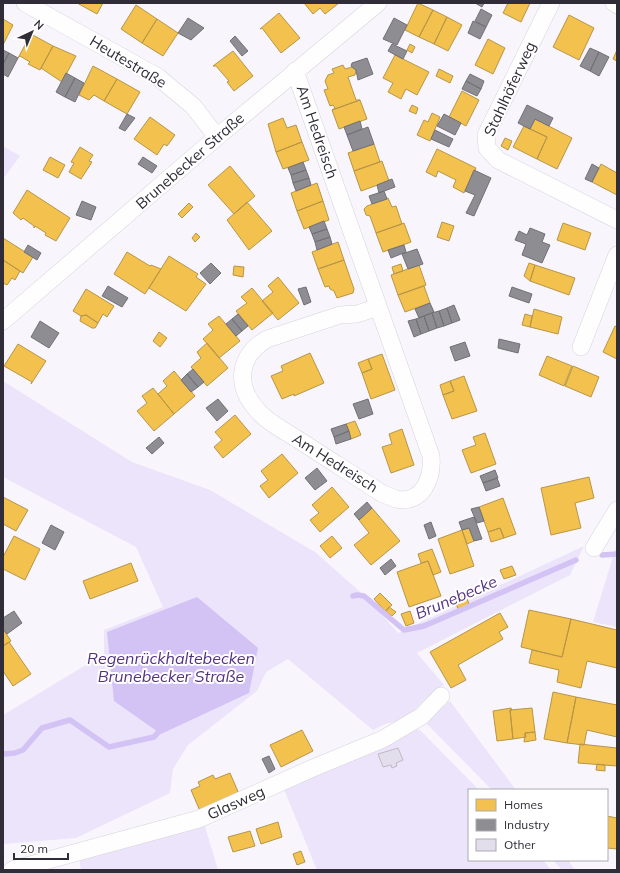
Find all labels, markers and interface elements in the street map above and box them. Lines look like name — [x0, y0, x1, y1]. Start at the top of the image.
north arrow — [12, 12, 52, 52]
text: N — [31, 17, 47, 33]
street label: Heutestraße — [86, 31, 170, 92]
street label: Stahlhöferweg — [479, 38, 540, 139]
street label: Am Hedreisch — [293, 83, 342, 181]
street label: Brunebecker Straße — [132, 108, 248, 213]
street label: Am Hedreisch — [289, 429, 382, 496]
water label: Brunebecke — [412, 571, 500, 623]
water label: Regenrückhaltebecken Brunebecker Straße — [87, 648, 255, 686]
street label: Glasweg — [204, 781, 268, 824]
legend — [468, 789, 608, 861]
text: Homes — [504, 797, 543, 812]
text: Industry — [504, 817, 550, 832]
scale bar — [14, 835, 68, 861]
text: Other — [504, 837, 536, 852]
text: 20 m — [20, 841, 48, 856]

